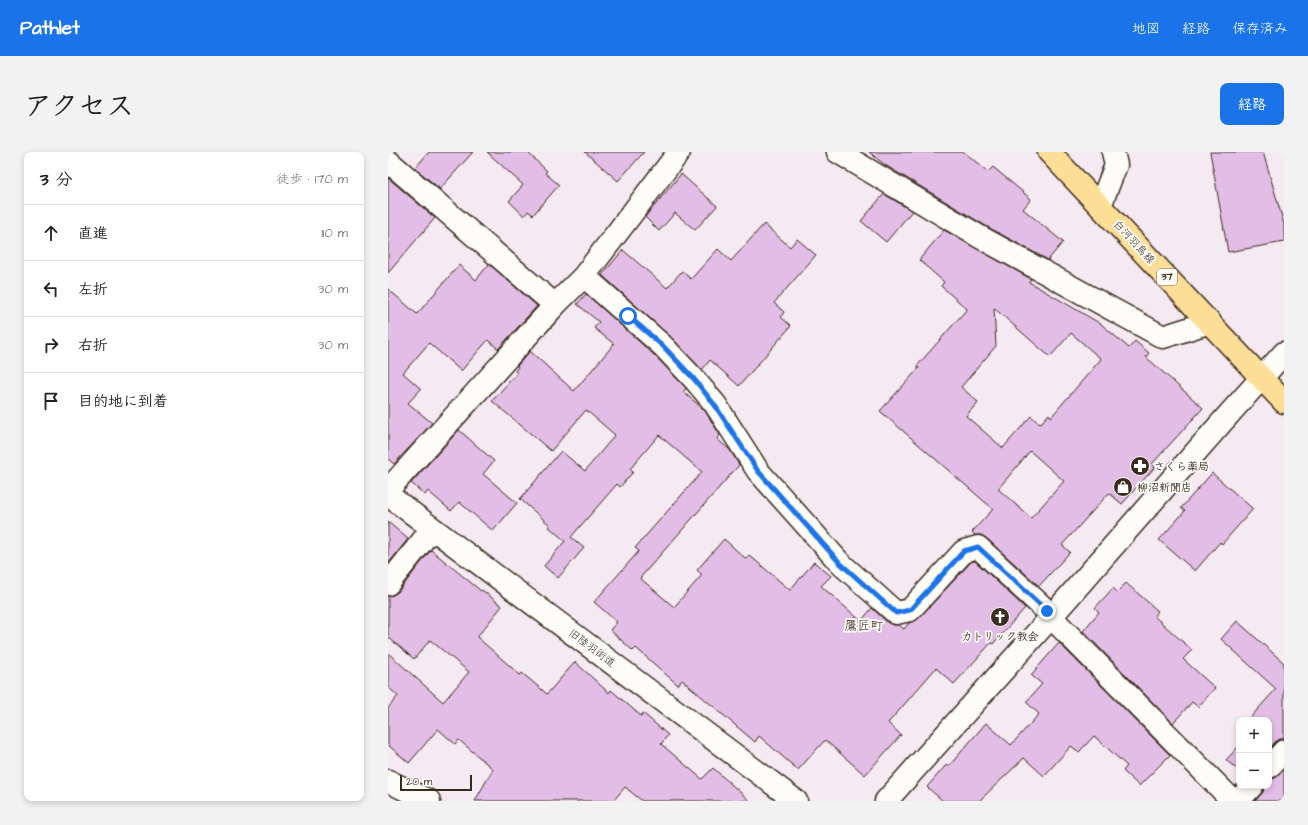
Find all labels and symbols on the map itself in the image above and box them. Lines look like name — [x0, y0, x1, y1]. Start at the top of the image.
street label: 白河羽鳥線 — [1110, 217, 1158, 267]
road number: 37 — [1157, 269, 1177, 285]
route start — [619, 307, 637, 325]
pharmacy icon: さくら薬局 — [1129, 455, 1151, 477]
place label: さくら薬局 — [1154, 459, 1209, 474]
shop icon: 柳沼新聞店 — [1112, 476, 1134, 498]
place label: 柳沼新聞店 — [1137, 480, 1192, 495]
route end — [1038, 602, 1056, 620]
church icon: カトリック教会 — [989, 606, 1011, 628]
district label: 鷹匠町 — [844, 617, 884, 635]
street label: 旧陸羽街道 — [566, 625, 618, 671]
place label: カトリック教会 — [962, 629, 1039, 644]
scale bar — [400, 773, 472, 792]

